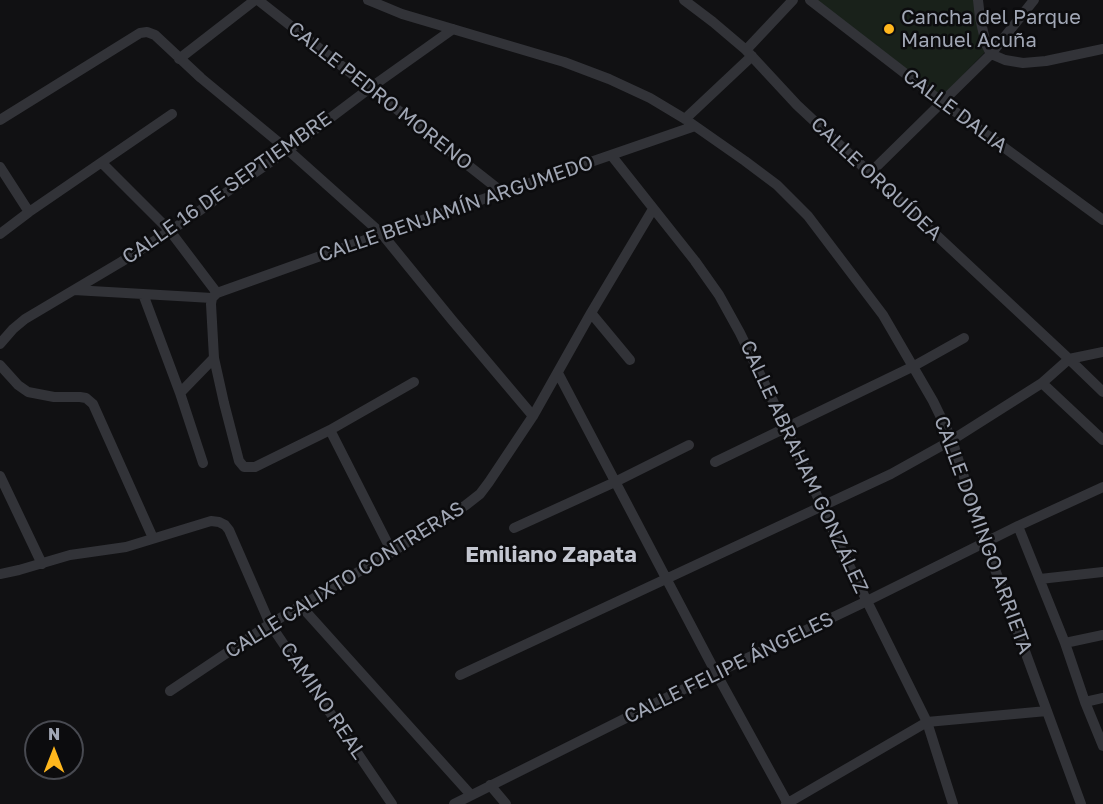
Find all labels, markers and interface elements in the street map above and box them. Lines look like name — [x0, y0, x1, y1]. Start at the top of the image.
place label: Cancha del Parque Manuel Acuña — [901, 6, 1081, 53]
street label: CALLE PEDRO MORENO — [283, 17, 477, 175]
marker: Cancha del Parque Manuel Acuña — [882, 22, 896, 36]
street label: CALLE DALIA — [898, 64, 1012, 158]
street label: CALLE 16 DE SEPTIEMBRE — [118, 107, 336, 269]
street label: CALLE ORQUÍDEA — [806, 112, 946, 246]
street label: CALLE BENJAMÍN ARGUMEDO — [316, 151, 596, 267]
street label: CALLE ABRAHAM GONZÁLEZ — [735, 337, 873, 597]
street label: CALLE DOMINGO ARRIETA — [929, 413, 1037, 657]
street label: CALLE CALIXTO CONTRERAS — [221, 496, 469, 664]
district label: Emiliano Zapata — [465, 542, 637, 568]
street label: CALLE FELIPE ÁNGELES — [620, 607, 838, 729]
street label: CAMINO REAL — [275, 638, 371, 764]
north arrow — [24, 720, 84, 780]
text: N — [48, 724, 60, 744]

